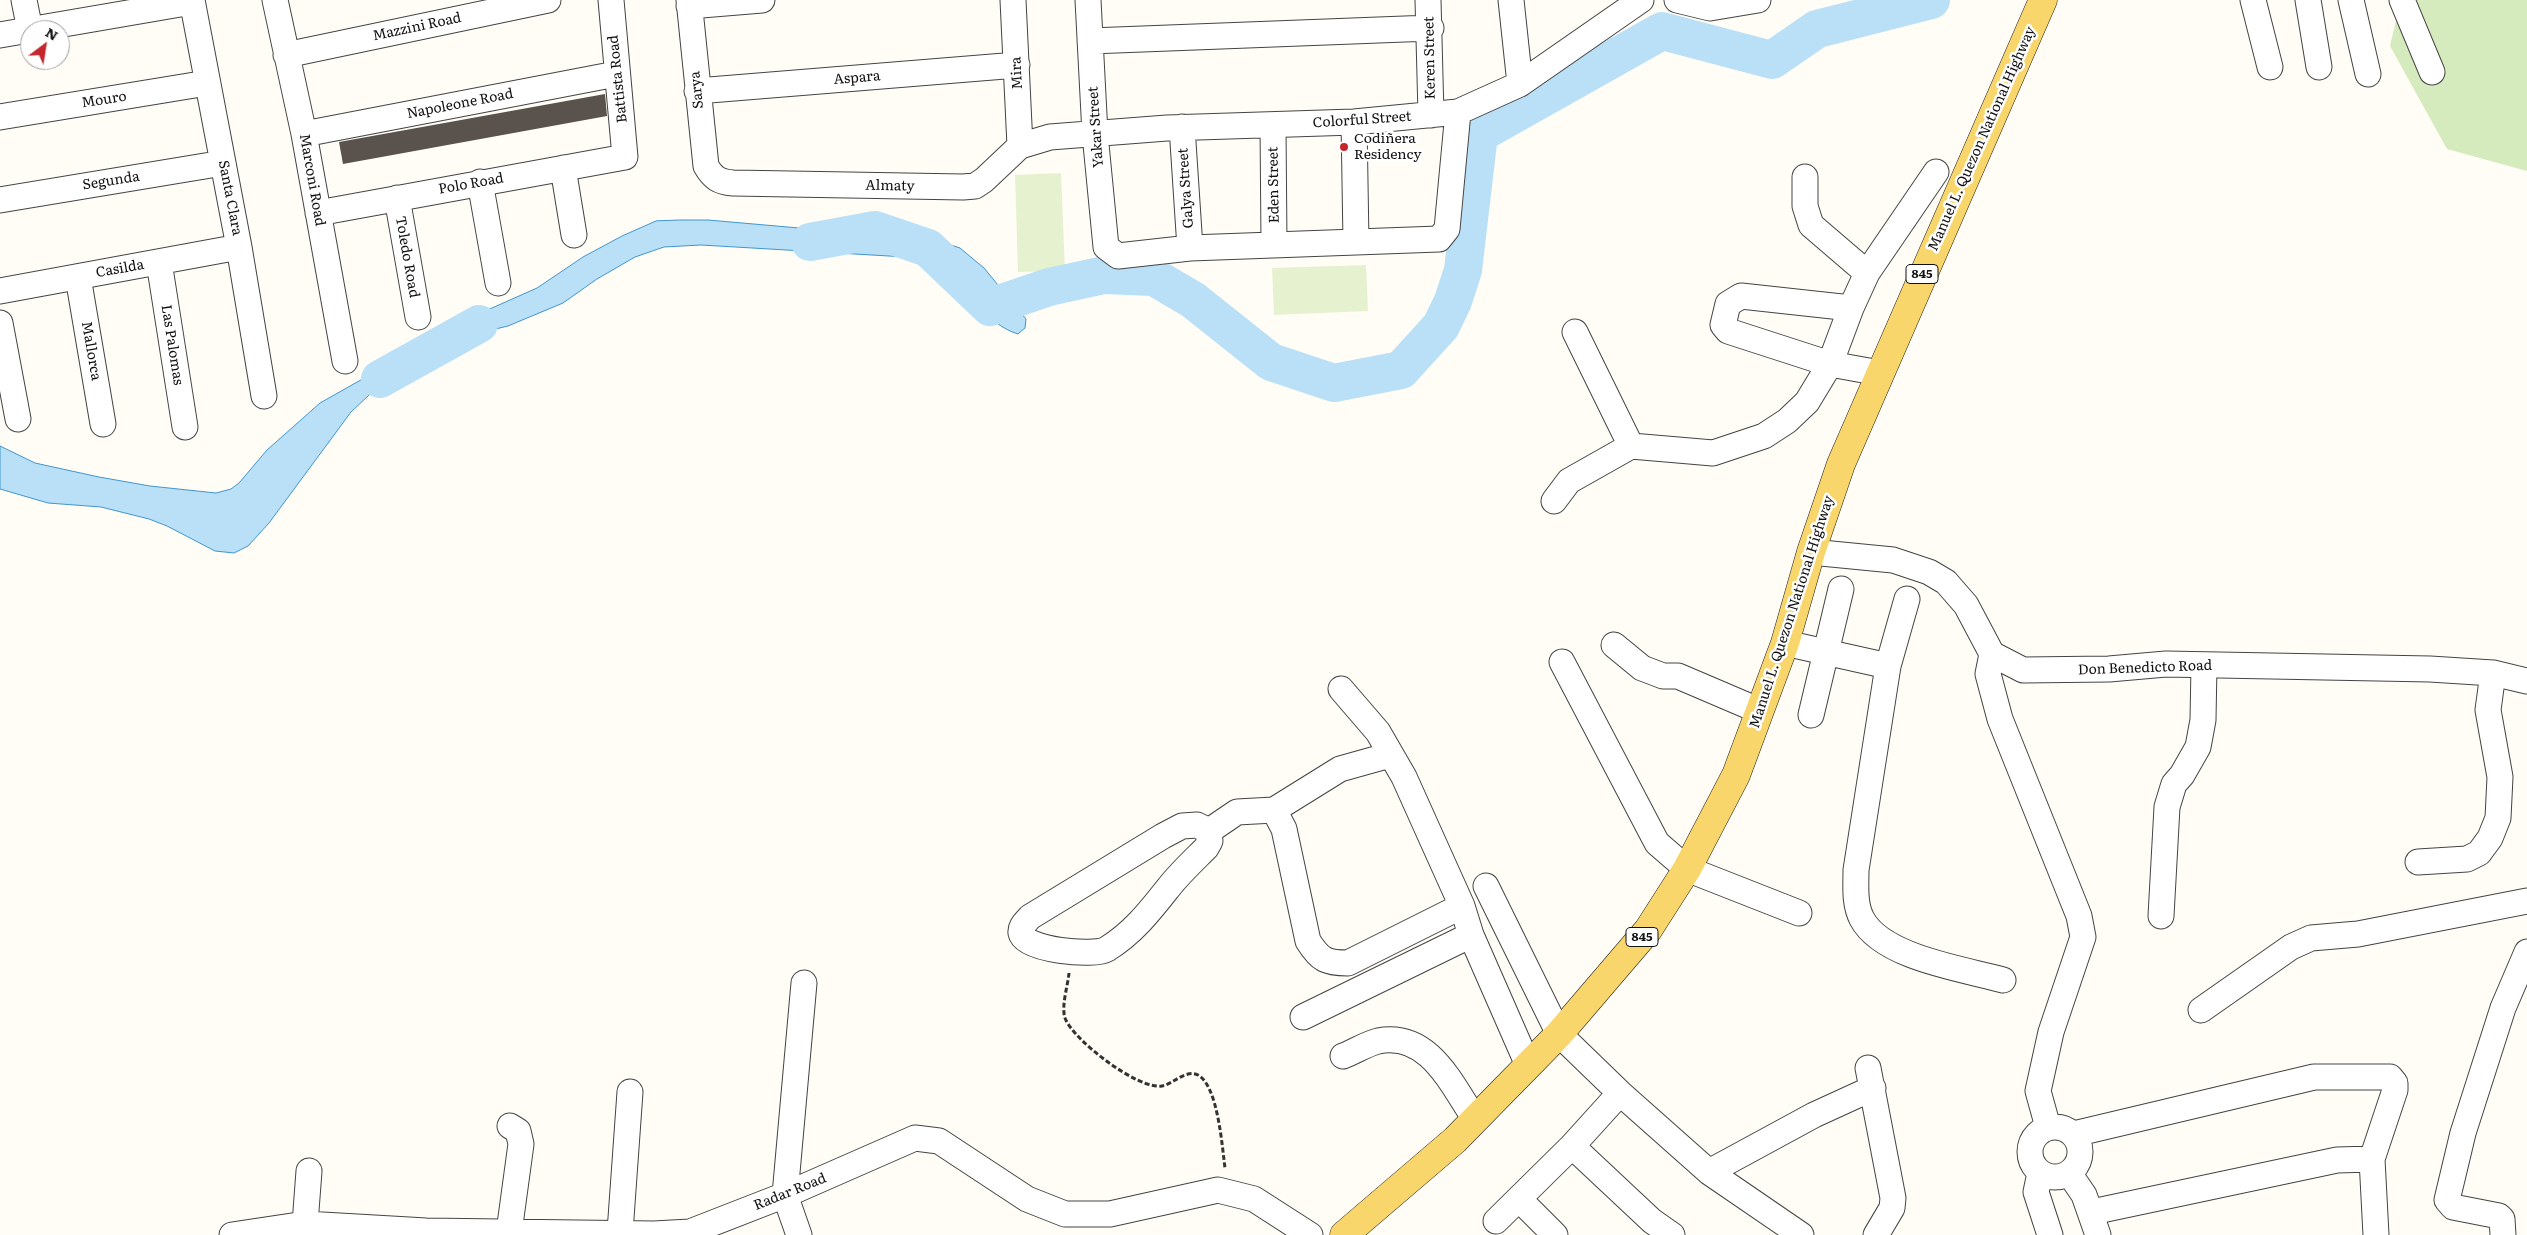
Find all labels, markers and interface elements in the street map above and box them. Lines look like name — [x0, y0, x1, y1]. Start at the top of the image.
street label: Mazzini Road — [371, 9, 463, 45]
street label: Keren Street — [1421, 16, 1439, 100]
north arrow — [20, 20, 70, 70]
text: N — [42, 21, 62, 45]
street label: Manuel L. Quezon National Highway — [1925, 24, 2039, 254]
street label: Battista Road — [605, 34, 631, 124]
street label: Mira — [1008, 56, 1026, 90]
street label: Aspara — [833, 68, 881, 88]
street label: Sarya — [687, 70, 707, 110]
street label: Napoleone Road — [405, 85, 515, 123]
street label: Yakar Street — [1085, 86, 1107, 168]
street label: Mouro — [80, 88, 128, 112]
street label: Colorful Street — [1312, 108, 1412, 132]
place label: Codiñera Residency — [1354, 131, 1422, 164]
street label: Marconi Road — [296, 133, 328, 227]
marker: Codiñera Residency — [1338, 141, 1350, 153]
street label: Galya Street — [1175, 147, 1197, 229]
street label: Eden Street — [1265, 147, 1283, 223]
street label: Santa Clara — [214, 159, 246, 237]
street label: Segunda — [81, 168, 141, 194]
street label: Polo Road — [437, 170, 505, 198]
street label: Almaty — [865, 177, 915, 195]
street label: Toledo Road — [392, 215, 422, 299]
street label: Casilda — [95, 256, 145, 282]
road number: 845 — [1906, 264, 1938, 284]
street label: Las Palomas — [157, 304, 187, 386]
street label: Mallorca — [78, 320, 104, 382]
street label: Manuel L. Quezon National Highway — [1746, 493, 1838, 731]
street label: Don Benedicto Road — [2078, 657, 2212, 679]
road number: 845 — [1626, 928, 1658, 946]
street label: Radar Road — [751, 1170, 829, 1214]

